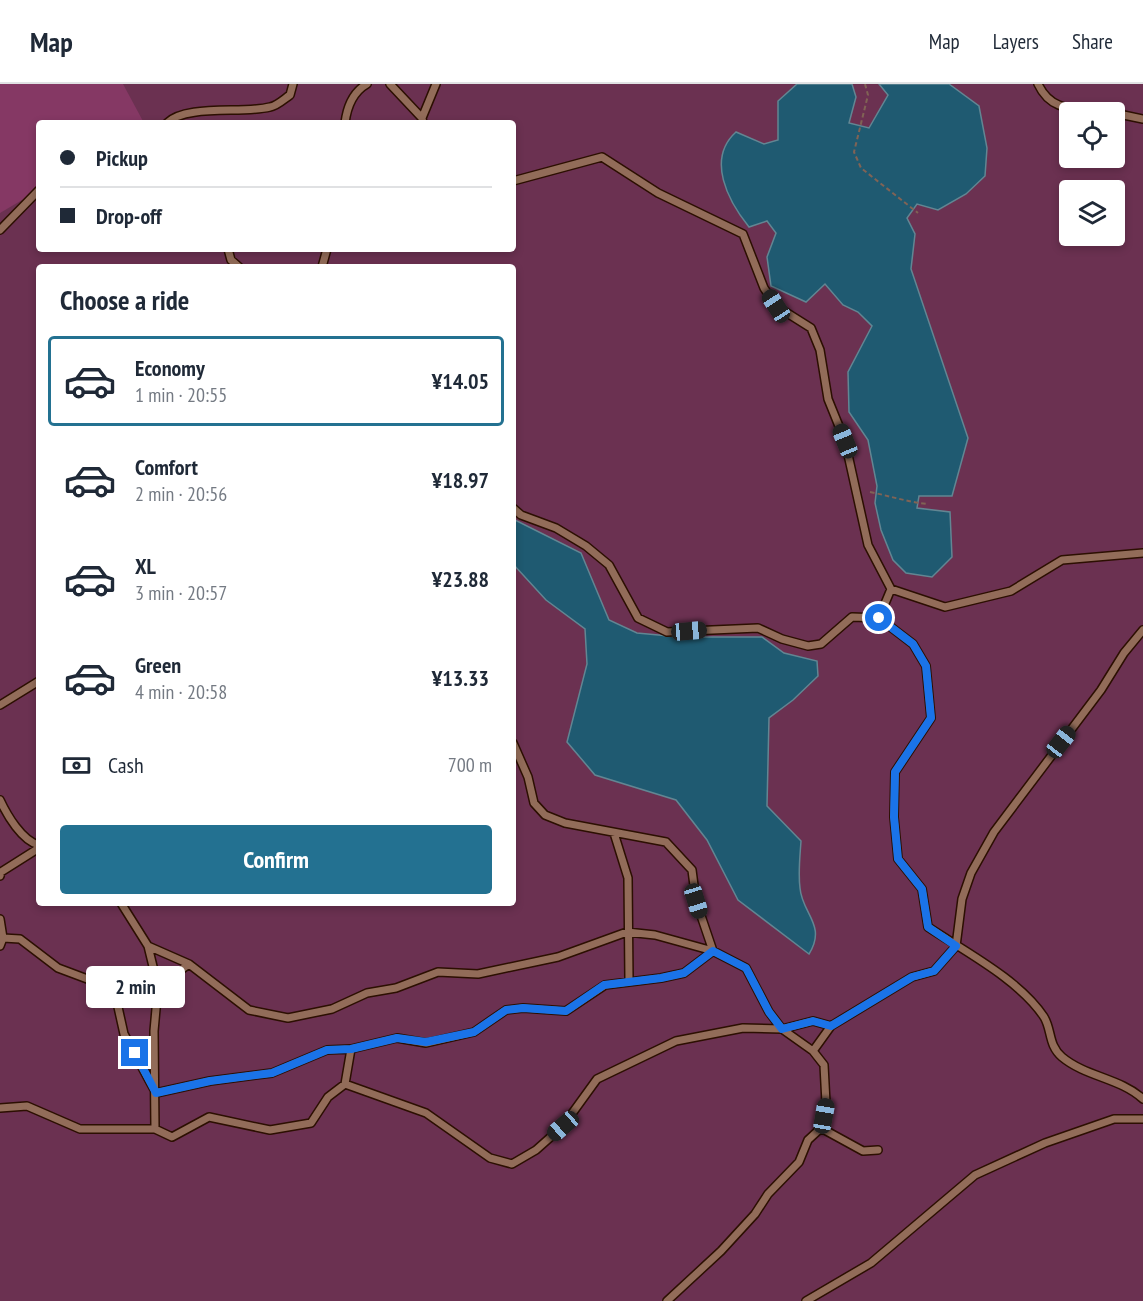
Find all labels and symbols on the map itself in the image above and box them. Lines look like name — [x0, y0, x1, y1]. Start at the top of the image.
car — [759, 286, 793, 326]
car — [830, 421, 860, 461]
route start — [865, 604, 892, 631]
car — [670, 620, 708, 642]
car — [1043, 722, 1079, 762]
car — [682, 881, 710, 921]
callout: 2 min — [86, 966, 184, 1008]
route end — [121, 1039, 148, 1066]
car — [812, 1097, 836, 1135]
car — [544, 1107, 582, 1145]

